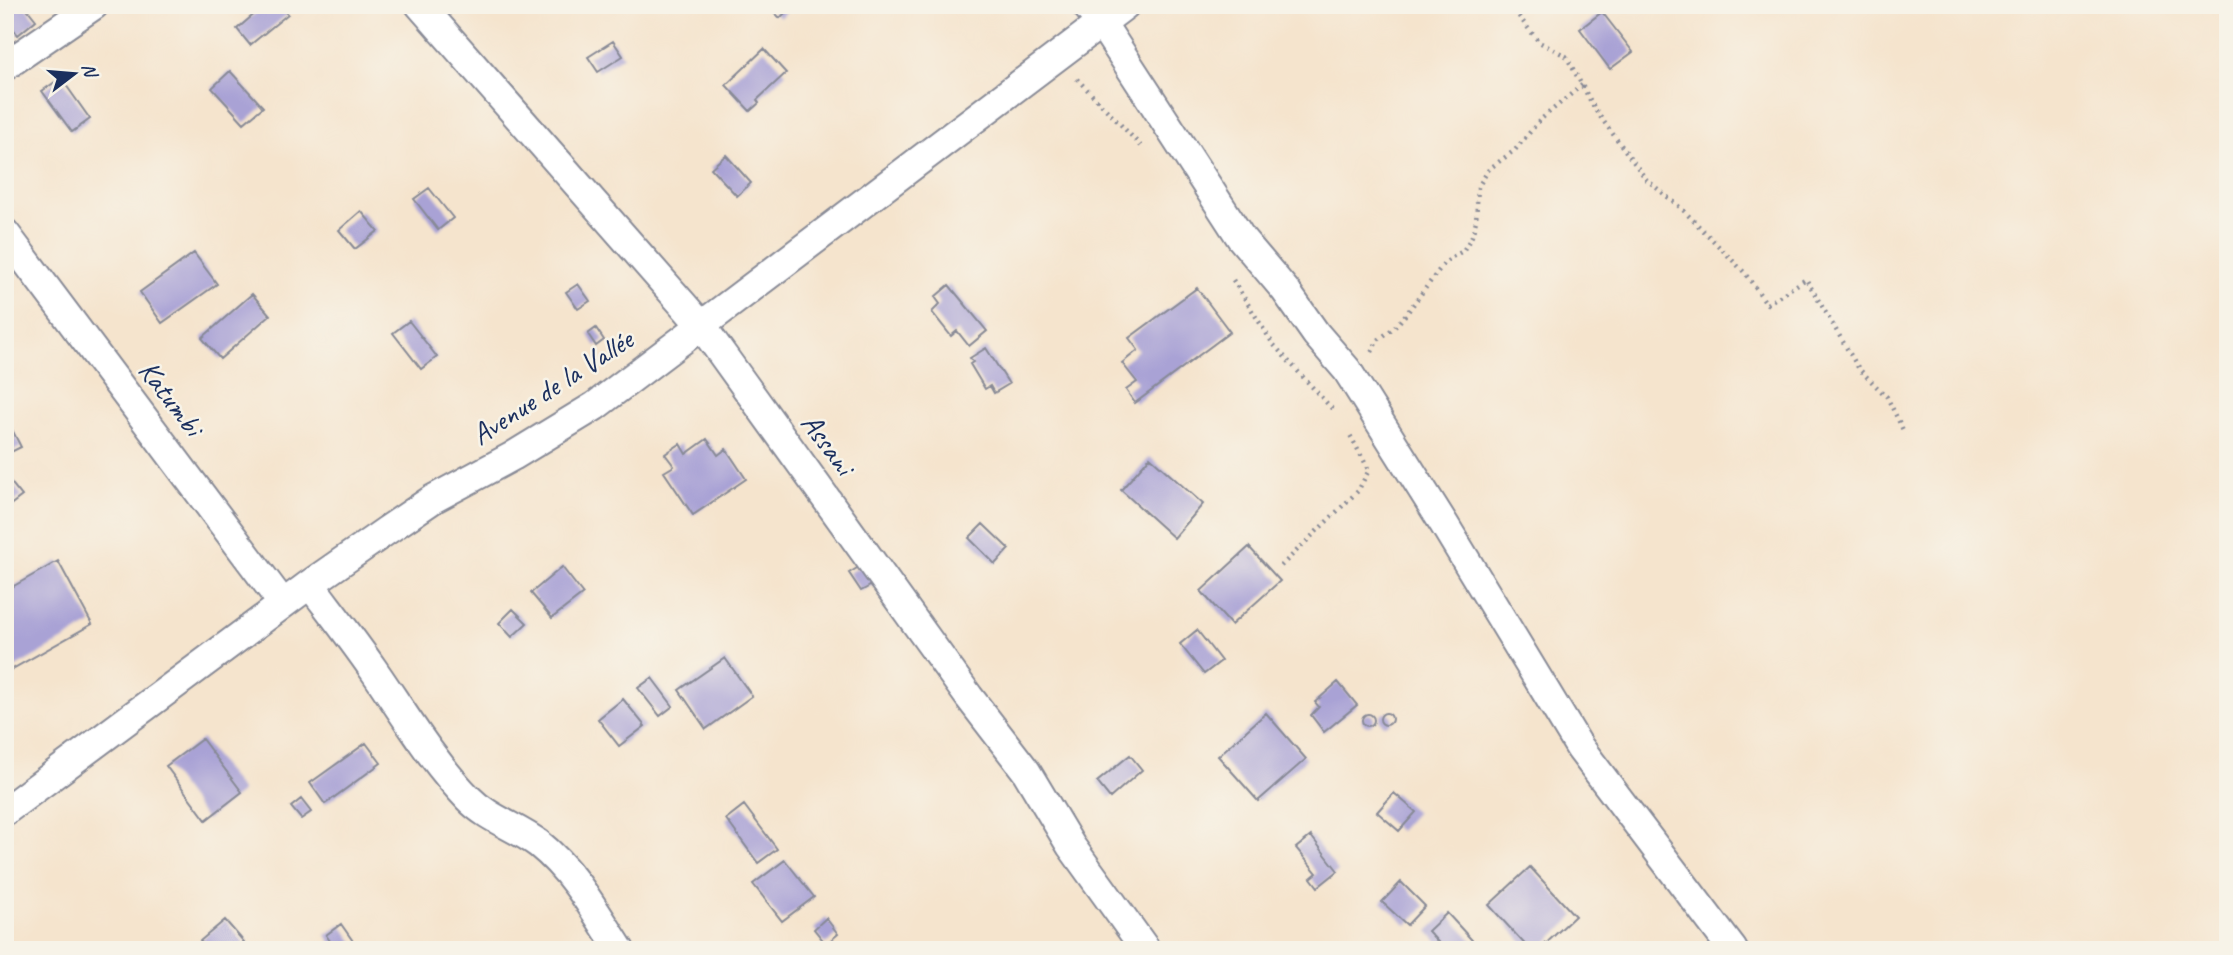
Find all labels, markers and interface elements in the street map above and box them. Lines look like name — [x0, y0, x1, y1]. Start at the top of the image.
north arrow — [38, 38, 108, 108]
text: N — [76, 61, 103, 82]
street label: Avenue de la Vallée — [464, 319, 642, 453]
street label: Katumbi — [130, 353, 214, 446]
street label: Assani — [793, 406, 865, 485]

